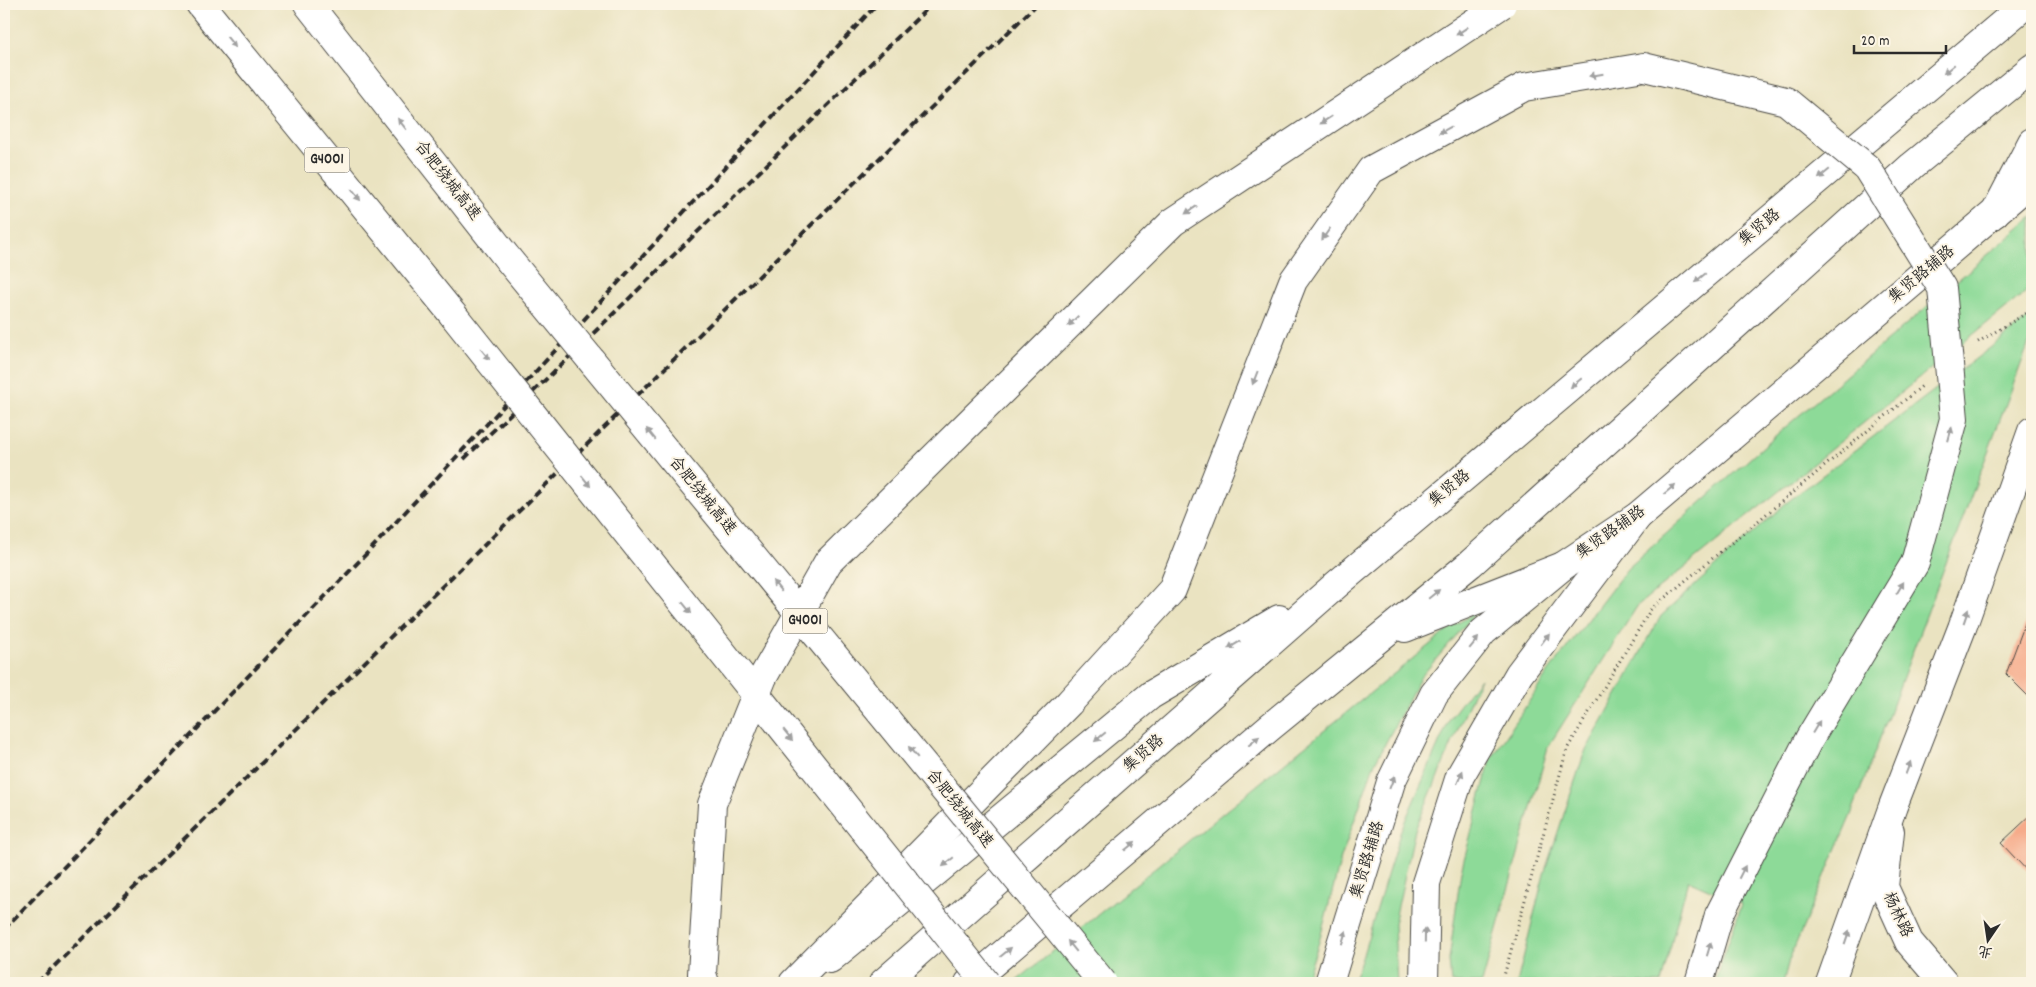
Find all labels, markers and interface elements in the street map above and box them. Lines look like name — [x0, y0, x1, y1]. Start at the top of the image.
scale bar — [1854, 22, 1946, 54]
one-way arrow — [1455, 26, 1469, 36]
text: 20 m — [1861, 31, 1889, 53]
one-way arrow — [225, 35, 236, 48]
one-way arrow — [1943, 63, 1955, 75]
one-way arrow — [1588, 72, 1604, 80]
one-way arrow — [1320, 116, 1333, 125]
one-way arrow — [397, 117, 407, 131]
one-way arrow — [1438, 125, 1452, 134]
street label: 合肥绕城高速 — [408, 136, 486, 226]
road number: G4001 — [304, 148, 350, 172]
one-way arrow — [1818, 168, 1831, 179]
one-way arrow — [350, 188, 361, 201]
street label: 集贤路 — [1734, 204, 1786, 252]
one-way arrow — [1184, 205, 1198, 215]
one-way arrow — [1321, 227, 1331, 240]
street label: 集贤路辅路 — [1884, 240, 1960, 310]
one-way arrow — [1694, 273, 1707, 284]
one-way arrow — [1067, 315, 1079, 327]
one-way arrow — [479, 347, 490, 360]
one-way arrow — [1251, 371, 1258, 386]
one-way arrow — [1570, 377, 1582, 389]
one-way arrow — [646, 427, 657, 440]
one-way arrow — [1946, 427, 1954, 442]
street label: 合肥绕城高速 — [663, 451, 741, 541]
street label: 集贤路 — [1424, 465, 1476, 513]
one-way arrow — [580, 474, 591, 487]
one-way arrow — [1664, 483, 1676, 495]
street label: 集贤路辅路 — [1572, 501, 1650, 565]
one-way arrow — [771, 580, 782, 593]
one-way arrow — [1895, 581, 1904, 594]
one-way arrow — [1427, 588, 1440, 599]
one-way arrow — [681, 601, 692, 614]
road number: G4001 — [782, 608, 828, 634]
one-way arrow — [1963, 609, 1970, 624]
one-way arrow — [1540, 632, 1550, 646]
one-way arrow — [1469, 637, 1480, 650]
one-way arrow — [1227, 641, 1241, 650]
one-way arrow — [1811, 721, 1821, 734]
one-way arrow — [783, 728, 794, 741]
street label: 集贤路 — [1118, 730, 1170, 778]
one-way arrow — [1094, 731, 1107, 742]
one-way arrow — [1247, 735, 1260, 746]
one-way arrow — [908, 746, 919, 759]
one-way arrow — [1904, 760, 1912, 775]
street label: 合肥绕城高速 — [920, 764, 998, 854]
one-way arrow — [1457, 770, 1465, 784]
one-way arrow — [1388, 774, 1396, 789]
street label: 集贤路辅路 — [1345, 818, 1391, 902]
one-way arrow — [1124, 841, 1136, 852]
one-way arrow — [941, 857, 954, 868]
one-way arrow — [1738, 864, 1746, 879]
street label: 杨林路 — [1876, 888, 1918, 942]
north arrow — [1964, 914, 2014, 964]
one-way arrow — [1421, 926, 1429, 942]
one-way arrow — [1341, 929, 1349, 944]
one-way arrow — [1844, 930, 1851, 945]
one-way arrow — [1066, 939, 1077, 952]
text: 北 — [1976, 939, 1995, 962]
one-way arrow — [1706, 942, 1714, 957]
one-way arrow — [1000, 946, 1013, 957]

